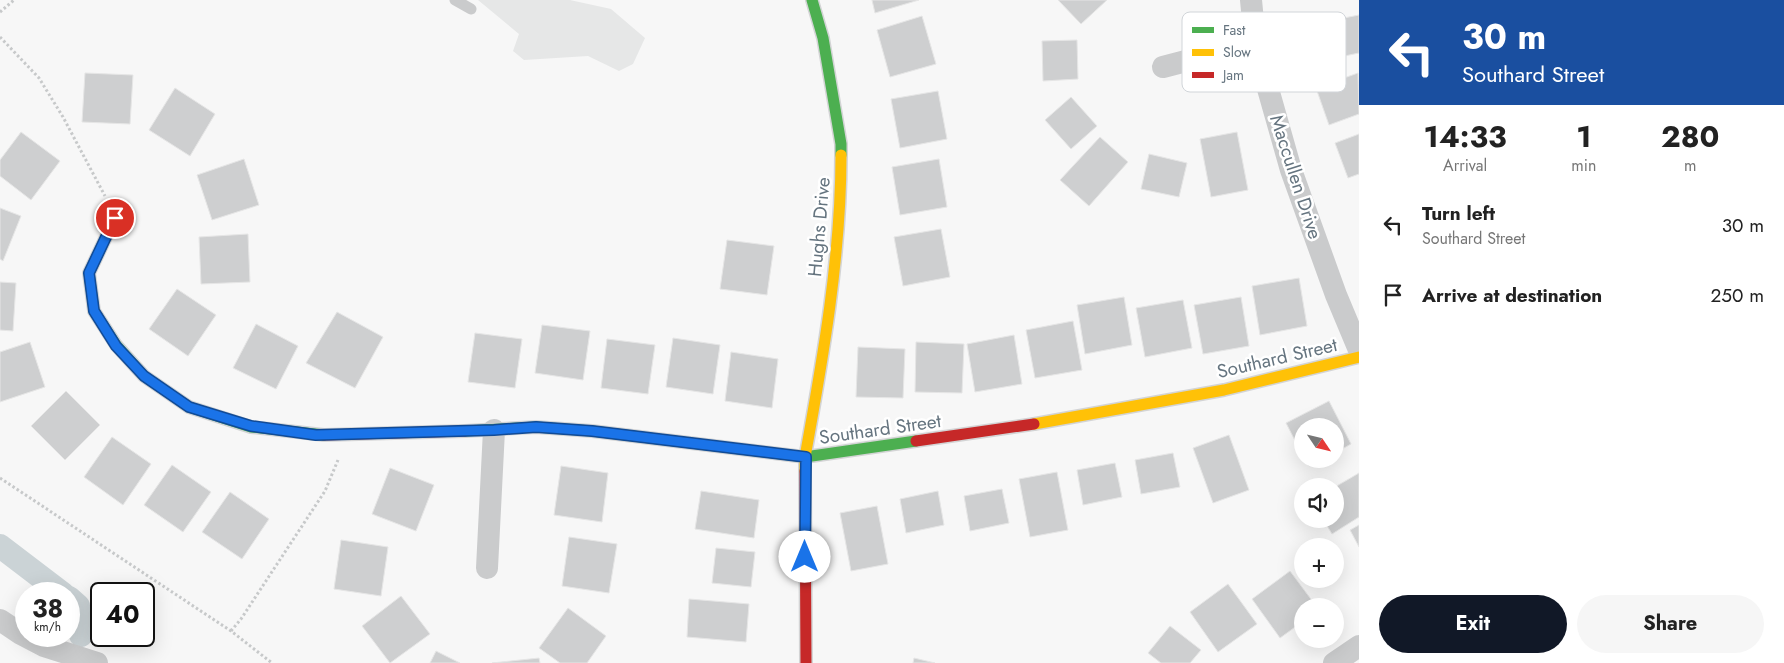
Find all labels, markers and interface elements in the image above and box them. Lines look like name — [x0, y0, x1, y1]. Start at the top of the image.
legend — [1182, 12, 1346, 92]
text: 30 m — [1462, 12, 1546, 62]
text: Fast — [1223, 20, 1246, 40]
icon: left — [1379, 20, 1444, 85]
text: Slow — [1223, 42, 1251, 62]
text: Southard Street — [1462, 58, 1604, 90]
text: Jam — [1221, 65, 1244, 85]
street label: Maccullen Drive — [1263, 111, 1329, 243]
text: 14:33 — [1424, 115, 1507, 158]
text: 1 — [1576, 115, 1592, 158]
text: 280 — [1661, 115, 1719, 158]
text: Arrival — [1443, 154, 1487, 177]
text: min — [1571, 154, 1596, 177]
text: m — [1684, 154, 1696, 177]
street label: Hughs Drive — [801, 176, 837, 278]
pin — [94, 197, 136, 239]
text: Turn left — [1422, 200, 1495, 227]
icon: arrive — [101, 204, 129, 232]
icon: left — [1379, 211, 1407, 239]
text: 30 m — [1722, 212, 1764, 239]
text: Southard Street — [1422, 227, 1525, 250]
icon: arrive — [1379, 281, 1407, 309]
text: Arrive at destination — [1422, 282, 1602, 309]
text: 250 m — [1711, 282, 1764, 309]
street label: Southard Street — [1214, 331, 1340, 385]
street label: Southard Street — [817, 407, 943, 451]
north arrow — [1294, 418, 1344, 468]
map controls — [1294, 418, 1344, 648]
button: sound — [1294, 478, 1344, 528]
position arrow — [778, 530, 830, 582]
button: + — [1294, 538, 1344, 588]
speed limit sign: 40 — [90, 582, 155, 647]
text: 38 — [32, 590, 63, 626]
button: Exit — [1379, 595, 1567, 653]
button: Share — [1577, 595, 1764, 653]
button: − — [1294, 598, 1344, 648]
text: km/h — [34, 618, 61, 636]

